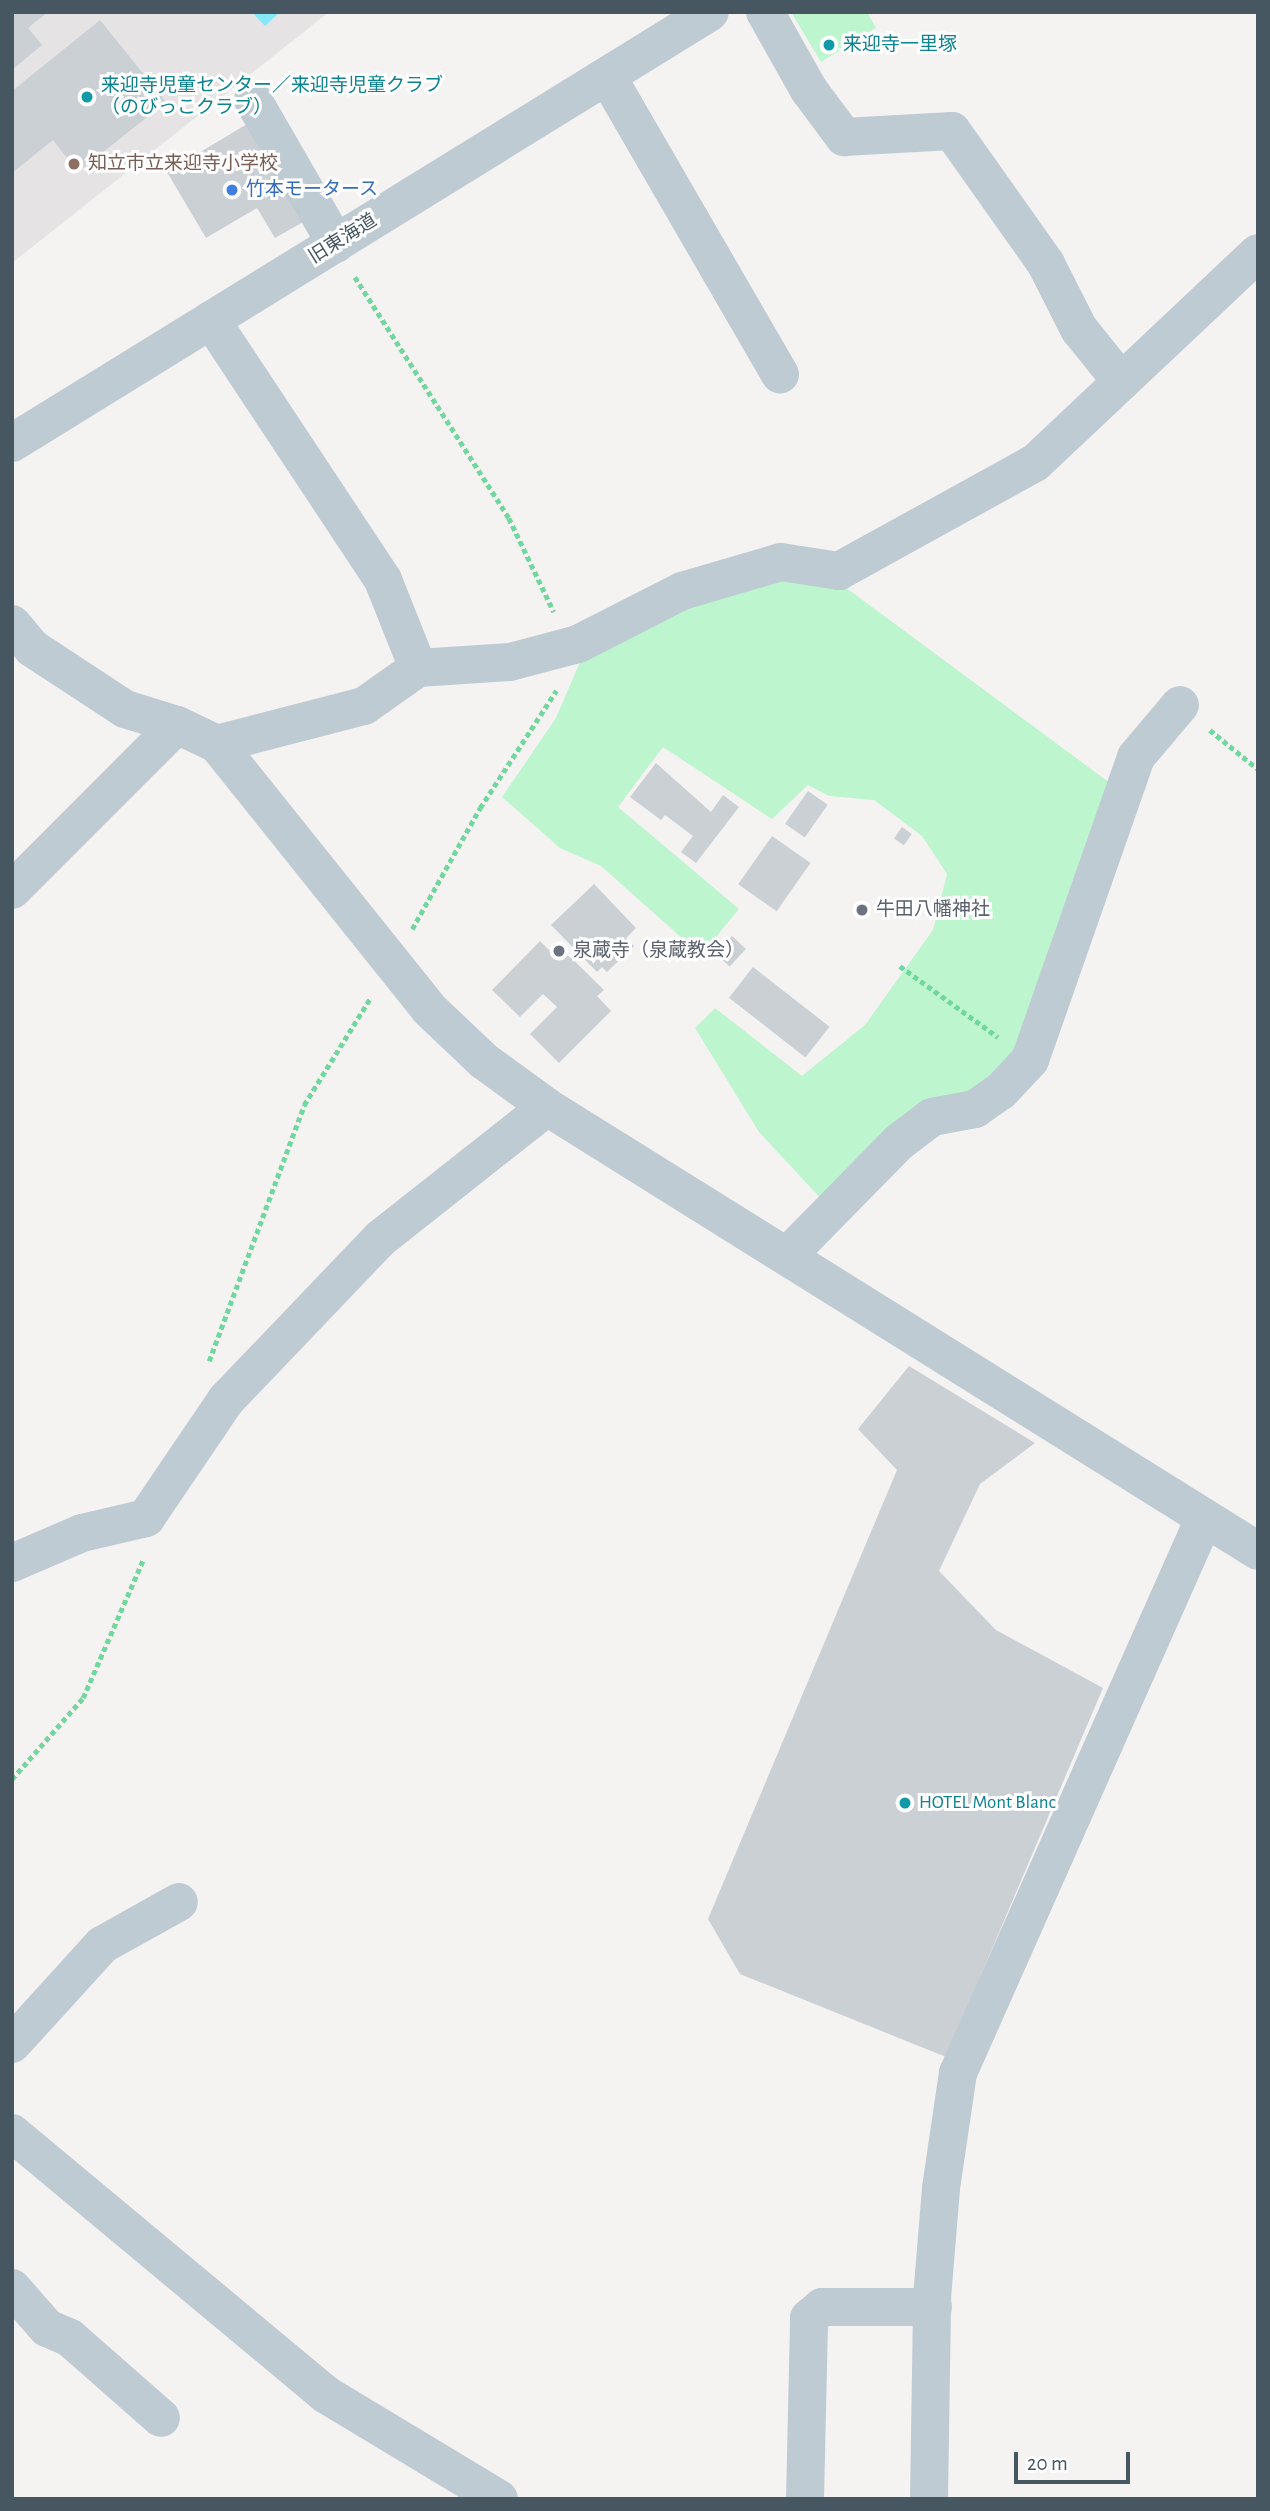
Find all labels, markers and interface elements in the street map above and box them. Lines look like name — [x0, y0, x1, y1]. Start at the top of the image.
place label: 来迎寺一里塚 — [843, 34, 957, 56]
marker: 来迎寺一里塚 — [821, 37, 837, 53]
place label: 来迎寺児童センター／来迎寺児童クラブ （のびっこクラブ） — [101, 75, 443, 119]
marker: 来迎寺児童センター／来迎寺児童クラブ （のびっこクラブ） — [79, 89, 95, 105]
place label: 知立市立来迎寺小学校 — [88, 153, 278, 175]
marker: 知立市立来迎寺小学校 — [66, 156, 82, 172]
place label: 竹本モータース — [246, 179, 379, 201]
marker: 竹本モータース — [224, 182, 240, 198]
street label: 旧東海道 — [305, 209, 381, 269]
place label: 牛田八幡神社 — [876, 899, 990, 921]
marker: 牛田八幡神社 — [854, 902, 870, 918]
place label: 泉蔵寺（泉蔵教会） — [573, 940, 744, 962]
marker: 泉蔵寺（泉蔵教会） — [551, 943, 567, 959]
place label: HOTEL Mont Blanc — [919, 1792, 1056, 1814]
marker: HOTEL Mont Blanc — [897, 1795, 913, 1811]
scale bar — [1018, 2438, 1134, 2482]
text: 20 m — [1027, 2453, 1068, 2474]

